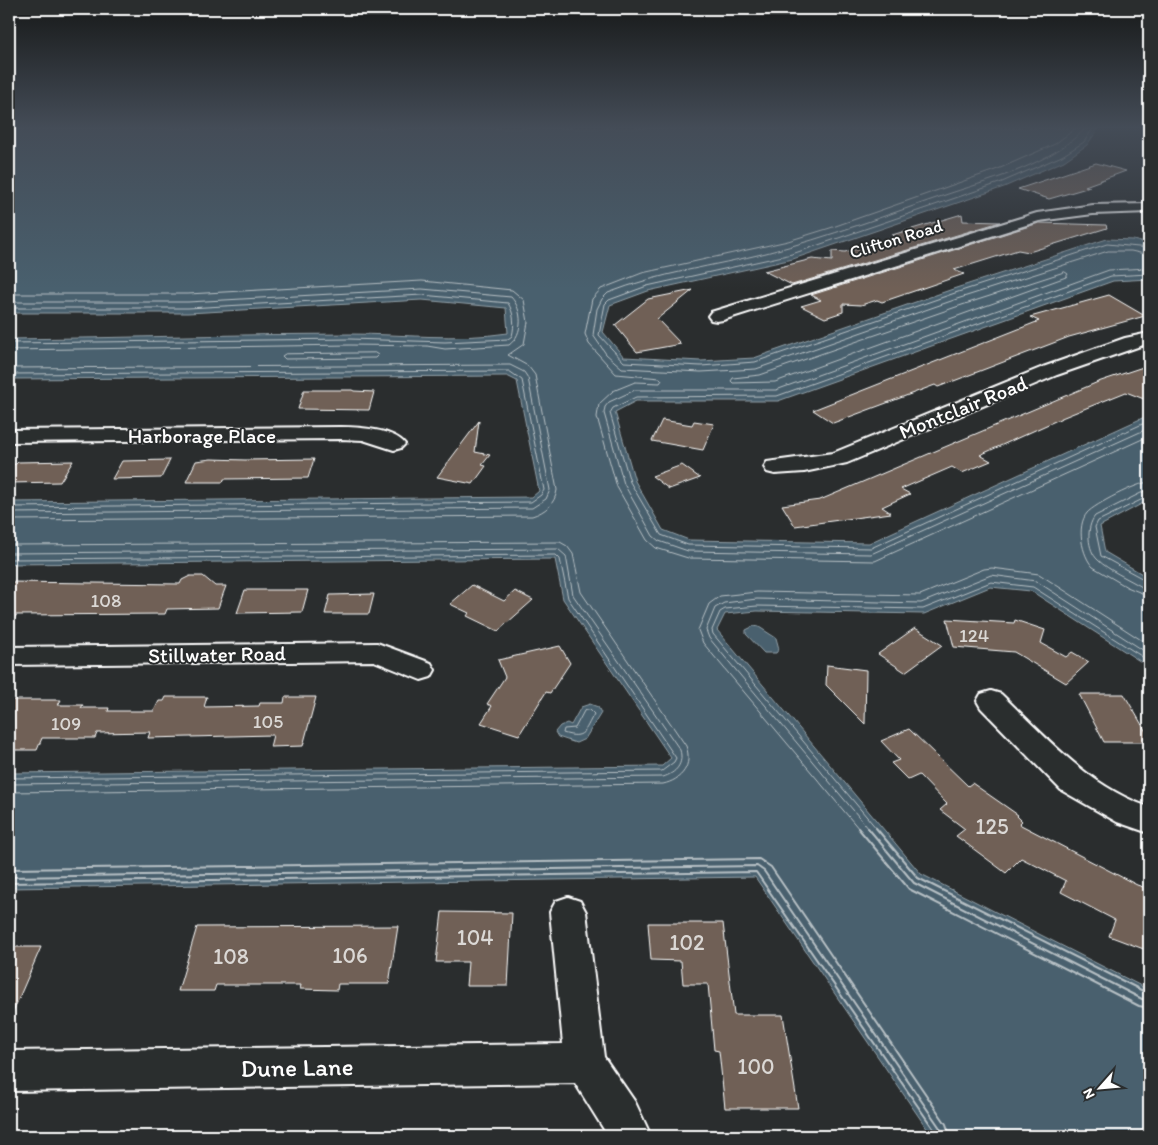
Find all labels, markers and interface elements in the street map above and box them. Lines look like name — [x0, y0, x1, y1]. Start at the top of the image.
street label: Clifton Road — [847, 214, 946, 264]
street label: Montclair Road — [895, 370, 1031, 444]
street label: Harborage Place — [128, 423, 276, 448]
house number: 108 — [91, 589, 121, 612]
house number: 124 — [959, 624, 989, 647]
street label: Stillwater Road — [148, 640, 287, 668]
house number: 105 — [253, 710, 283, 733]
house number: 109 — [51, 712, 81, 735]
house number: 125 — [975, 813, 1009, 840]
house number: 104 — [457, 924, 493, 951]
house number: 102 — [669, 929, 705, 956]
house number: 106 — [332, 942, 368, 969]
house number: 108 — [213, 943, 249, 970]
street label: Dune Lane — [240, 1051, 354, 1083]
house number: 100 — [737, 1053, 775, 1080]
north arrow — [1076, 1062, 1126, 1112]
text: N — [1079, 1086, 1099, 1102]

